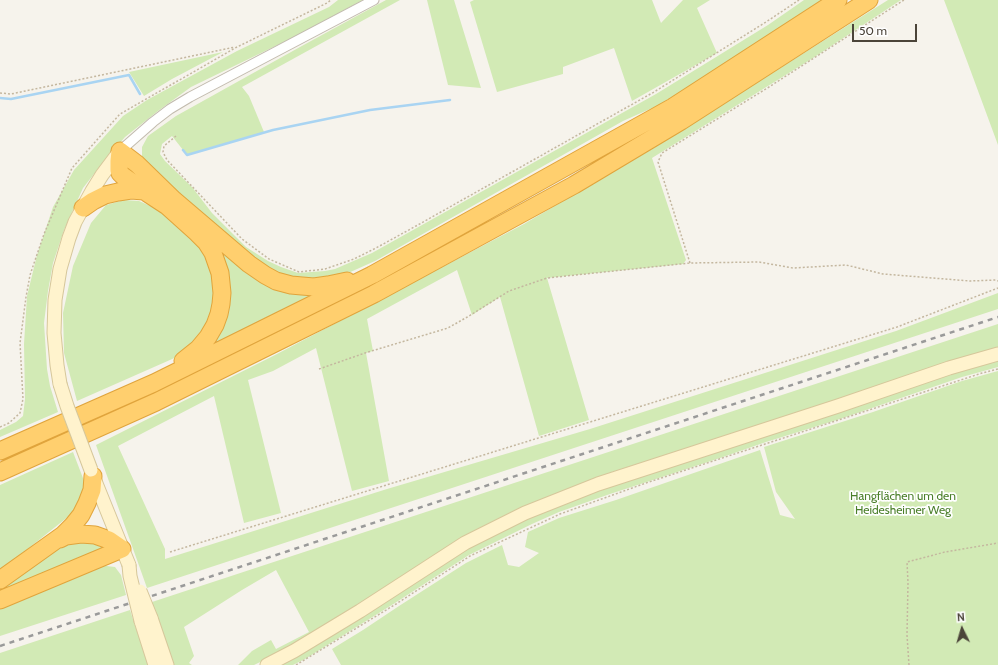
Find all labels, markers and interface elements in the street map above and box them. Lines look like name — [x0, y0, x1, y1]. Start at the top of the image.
scale bar — [854, 16, 919, 42]
text: 50 m — [859, 23, 887, 38]
park label: Hangflächen um den Heidesheimer Weg — [850, 489, 956, 517]
north arrow — [942, 609, 982, 649]
text: N — [956, 610, 965, 624]

